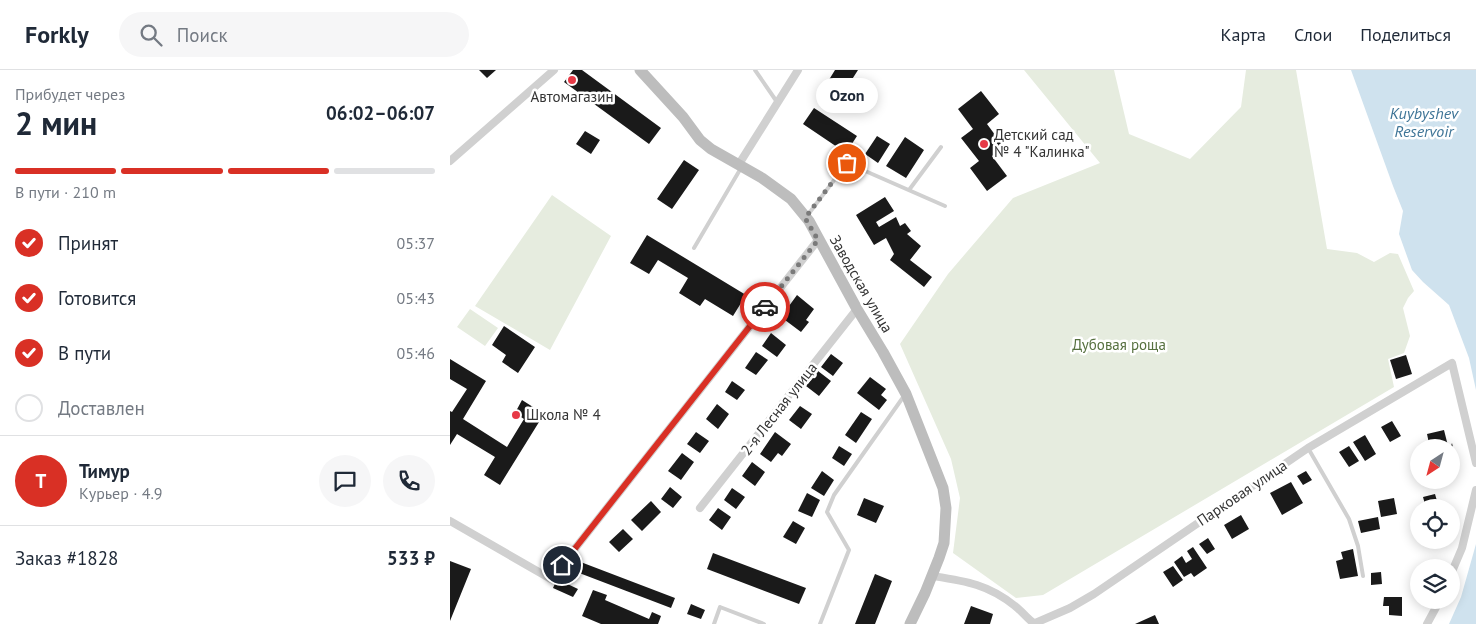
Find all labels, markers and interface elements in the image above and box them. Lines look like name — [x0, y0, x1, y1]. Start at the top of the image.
search box — [119, 12, 469, 57]
text: Forkly — [25, 19, 89, 50]
icon: search — [137, 21, 165, 49]
text: Поиск — [177, 23, 228, 47]
text: Карта — [1221, 23, 1266, 46]
text: Слои — [1294, 23, 1332, 46]
text: Поделиться — [1360, 23, 1451, 46]
marker: Автомагазин — [566, 74, 578, 86]
callout: Ozon — [816, 78, 878, 113]
text: Прибудет через — [15, 84, 125, 104]
text: Ozon — [830, 85, 864, 105]
place label: Автомагазин — [530, 87, 614, 106]
text: 06:02–06:07 — [326, 101, 435, 125]
text: 2 мин — [15, 102, 97, 144]
water label: Kuybyshev Reservoir — [1390, 103, 1460, 141]
place label: Детский сад № 4 "Калинка" — [994, 125, 1090, 161]
marker: Детский сад № 4 "Калинка" — [978, 138, 990, 150]
pin — [826, 142, 868, 184]
icon: bag — [833, 149, 861, 177]
text: В пути · 210 m — [15, 182, 116, 202]
icon: check — [15, 229, 43, 257]
text: Принят — [58, 231, 118, 255]
street label: Заводская улица — [826, 231, 897, 336]
text: 05:37 — [397, 233, 435, 253]
courier — [740, 282, 790, 332]
icon: check — [15, 284, 43, 312]
text: Готовится — [58, 286, 136, 310]
text: 05:43 — [397, 288, 435, 308]
icon: car — [751, 293, 779, 321]
park label: Дубовая роща — [1072, 335, 1166, 354]
icon: check — [15, 339, 43, 367]
text: В пути — [58, 341, 111, 365]
text: 05:46 — [397, 343, 435, 363]
street label: 2-я Лесная улица — [736, 358, 821, 459]
text: Доставлен — [58, 396, 145, 420]
place label: Школа № 4 — [526, 405, 601, 424]
marker: Школа № 4 — [510, 409, 522, 421]
north arrow — [1410, 439, 1460, 489]
map controls — [1410, 439, 1460, 609]
button: chat — [319, 455, 371, 507]
button: phone — [383, 455, 435, 507]
street label: Парковая улица — [1193, 455, 1290, 530]
text: Тимур — [79, 459, 130, 483]
text: Т — [36, 469, 46, 493]
text: Курьер · 4.9 — [79, 483, 163, 503]
button: locate — [1410, 499, 1460, 549]
pin — [541, 544, 583, 586]
text: Заказ #1828 — [15, 546, 118, 570]
text: 533 ₽ — [387, 546, 435, 570]
icon: home — [548, 551, 576, 579]
button: layers — [1410, 559, 1460, 609]

